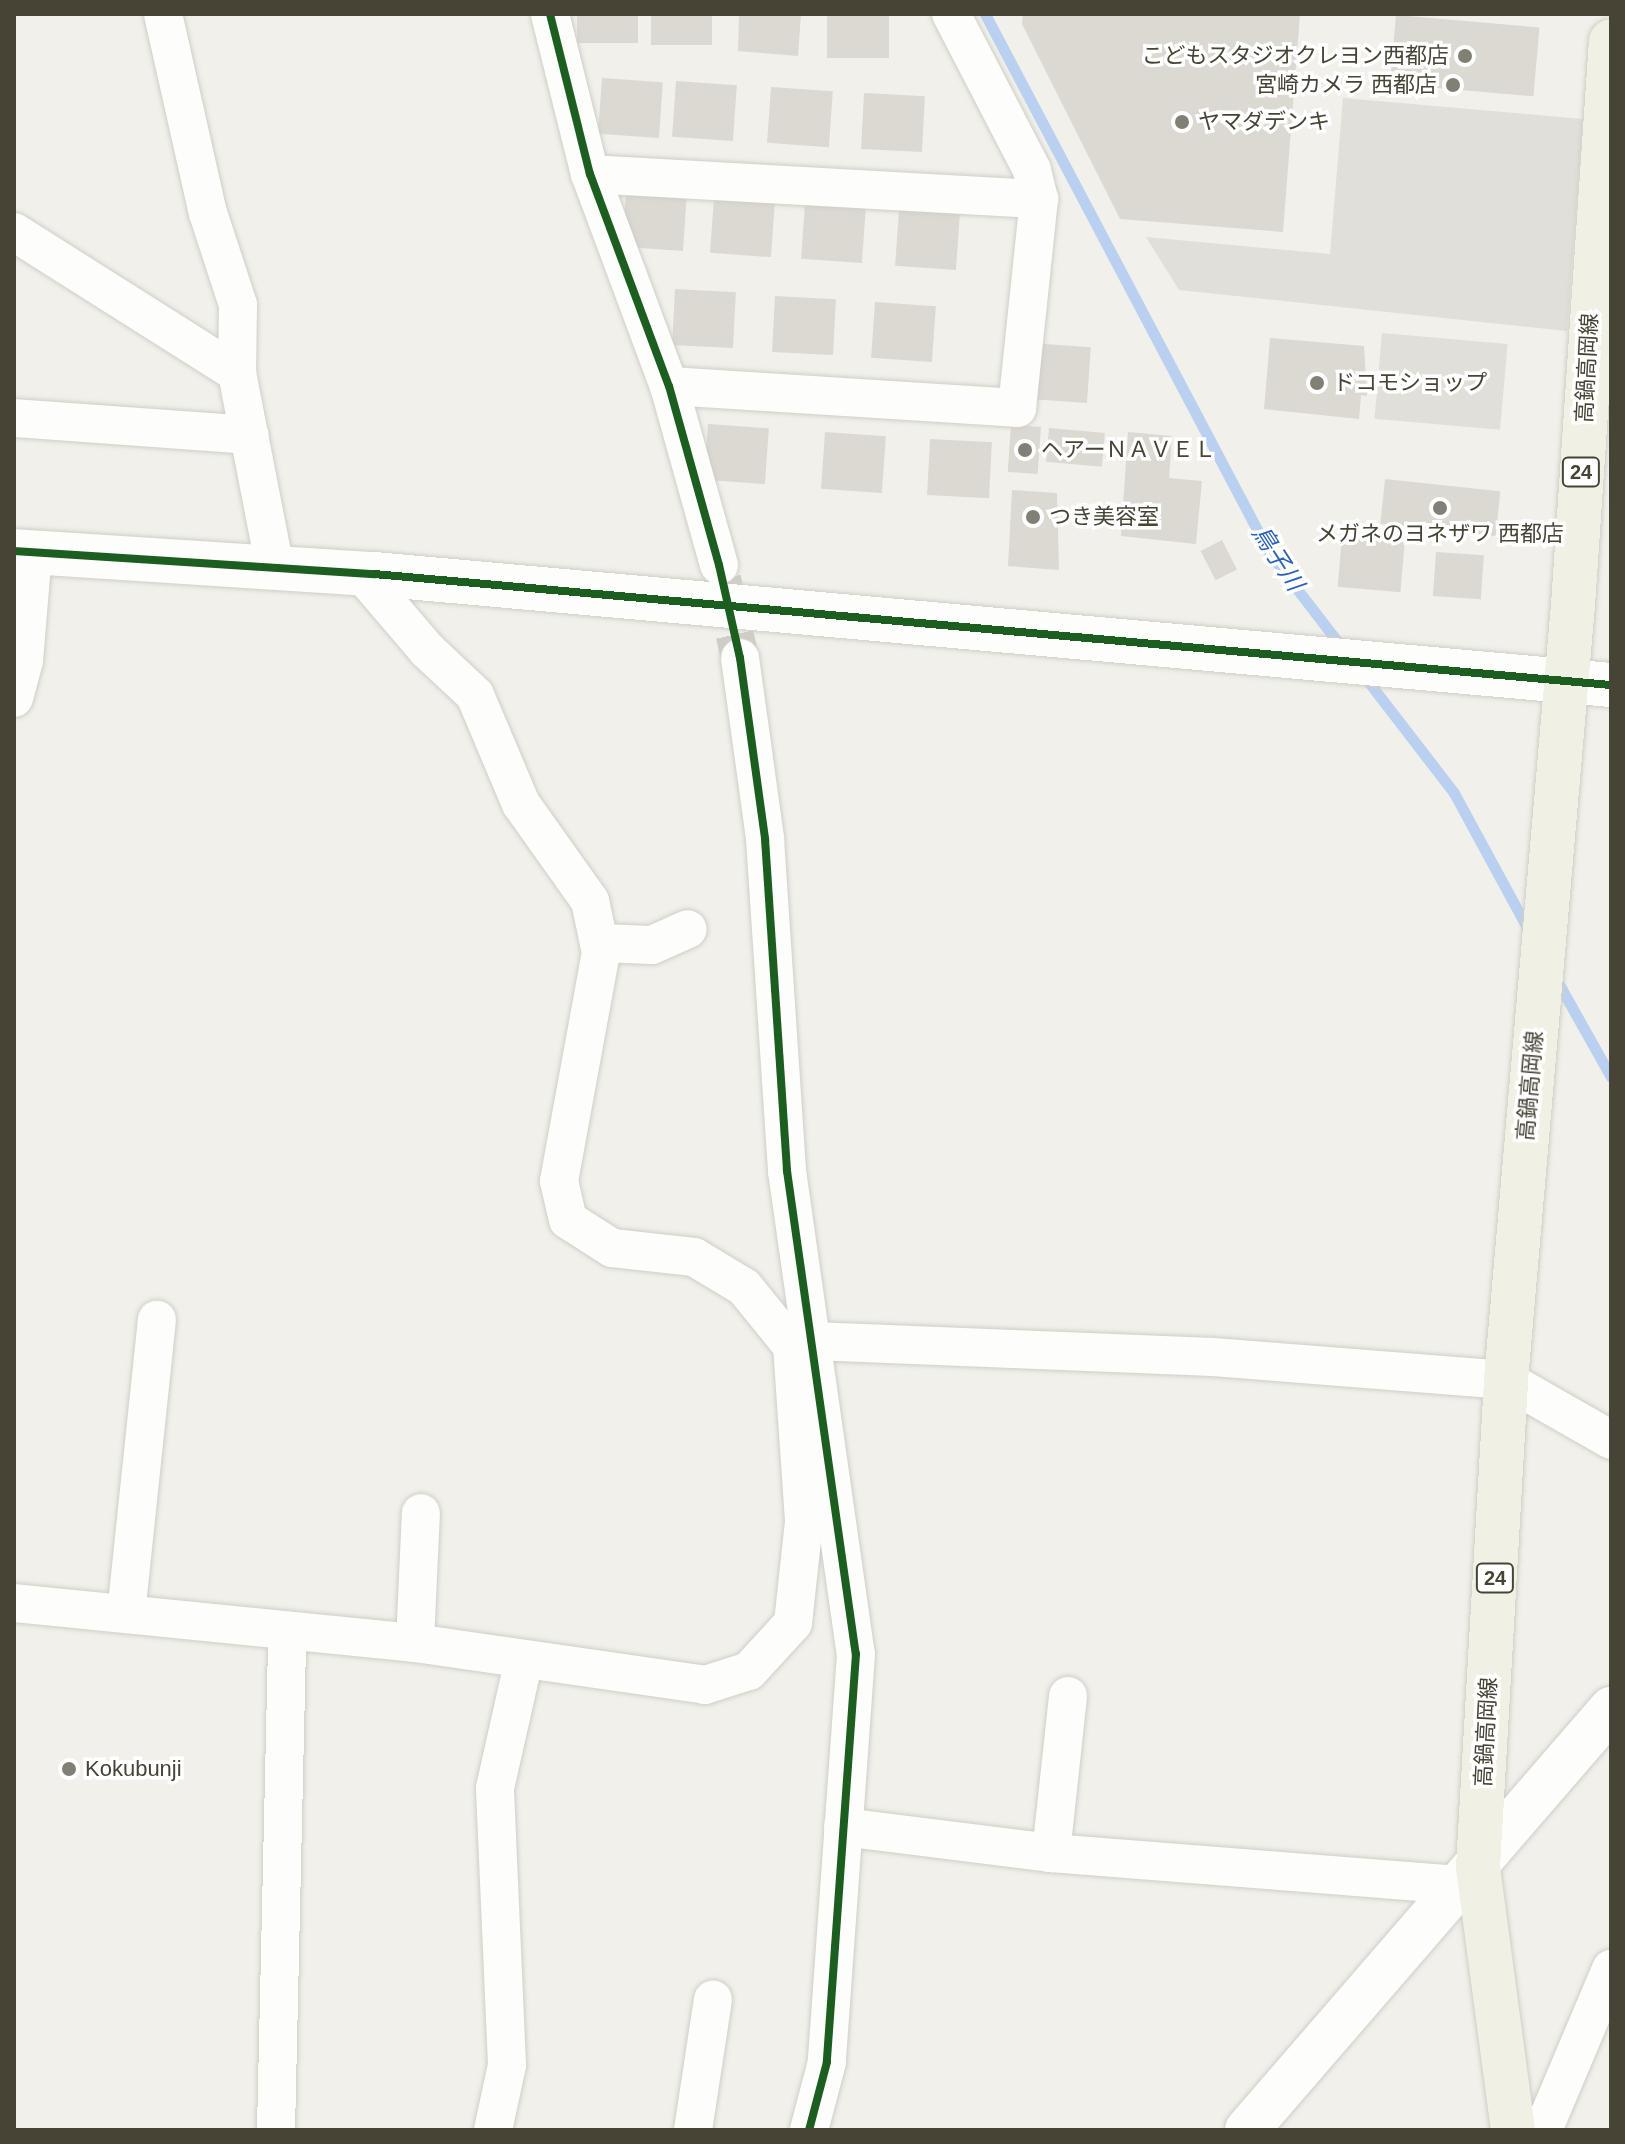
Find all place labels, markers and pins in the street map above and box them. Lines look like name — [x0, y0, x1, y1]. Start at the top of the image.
place label: こどもスタジオクレヨン西都店 — [1141, 43, 1449, 69]
marker: こどもスタジオクレヨン西都店 — [1456, 47, 1474, 65]
place label: 宮崎カメラ 西都店 — [1255, 72, 1437, 98]
marker: 宮崎カメラ 西都店 — [1444, 76, 1462, 94]
place label: ヤマダデンキ — [1198, 109, 1330, 135]
marker: ヤマダデンキ — [1173, 113, 1191, 131]
place label: ドコモショップ — [1333, 370, 1487, 396]
marker: ドコモショップ — [1308, 374, 1326, 392]
place label: ヘアーＮＡＶＥＬ — [1041, 437, 1216, 463]
marker: ヘアーＮＡＶＥＬ — [1016, 441, 1034, 459]
marker: メガネのヨネザワ 西都店 — [1431, 499, 1449, 517]
place label: つき美容室 — [1049, 504, 1159, 530]
marker: つき美容室 — [1024, 508, 1042, 526]
place label: メガネのヨネザワ 西都店 — [1316, 521, 1564, 547]
place label: Kokubunji — [85, 1756, 182, 1782]
marker: Kokubunji — [60, 1760, 78, 1778]

